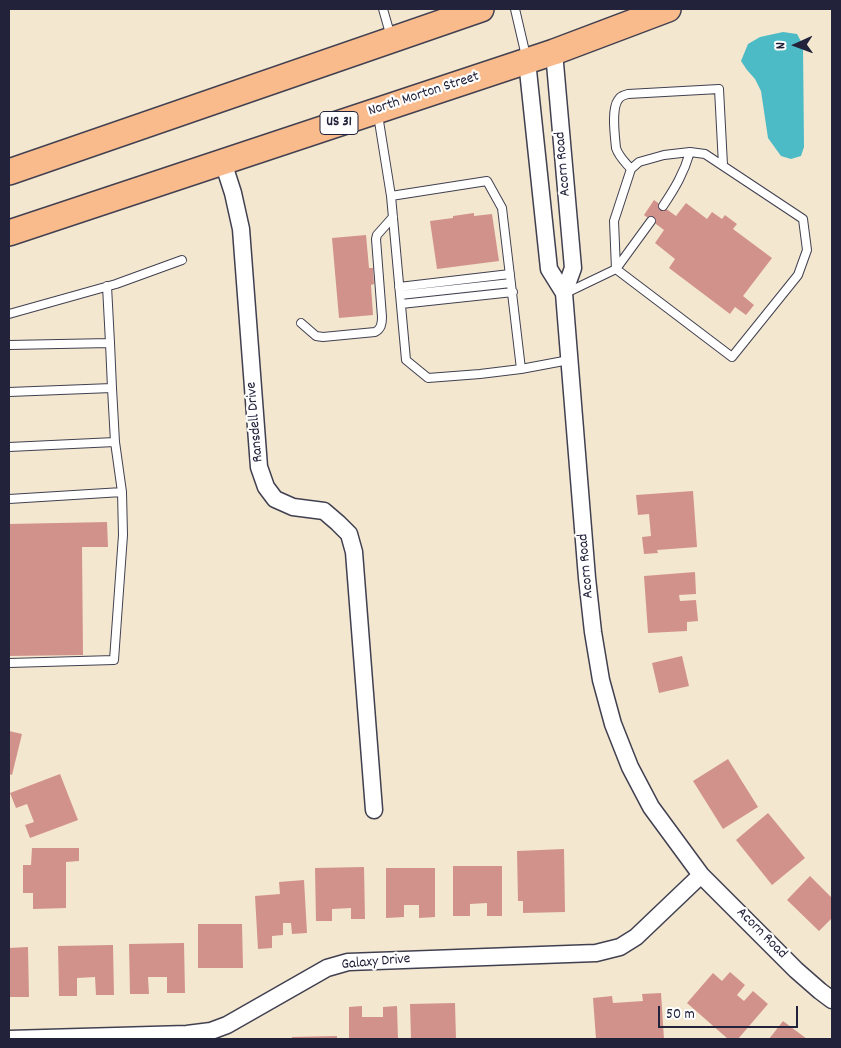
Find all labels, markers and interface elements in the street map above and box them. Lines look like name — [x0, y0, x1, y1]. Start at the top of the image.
north arrow — [771, 20, 821, 70]
text: N — [771, 42, 791, 49]
street label: North Morton Street — [366, 69, 482, 121]
road number: US 31 — [320, 112, 358, 134]
street label: Acorn Road — [552, 131, 576, 197]
street label: Ransdell Drive — [244, 381, 268, 463]
street label: Acorn Road — [575, 533, 599, 599]
street label: Acorn Road — [732, 905, 790, 963]
street label: Galaxy Drive — [341, 951, 411, 975]
scale bar — [661, 996, 801, 1028]
text: 50 m — [666, 1004, 695, 1026]

